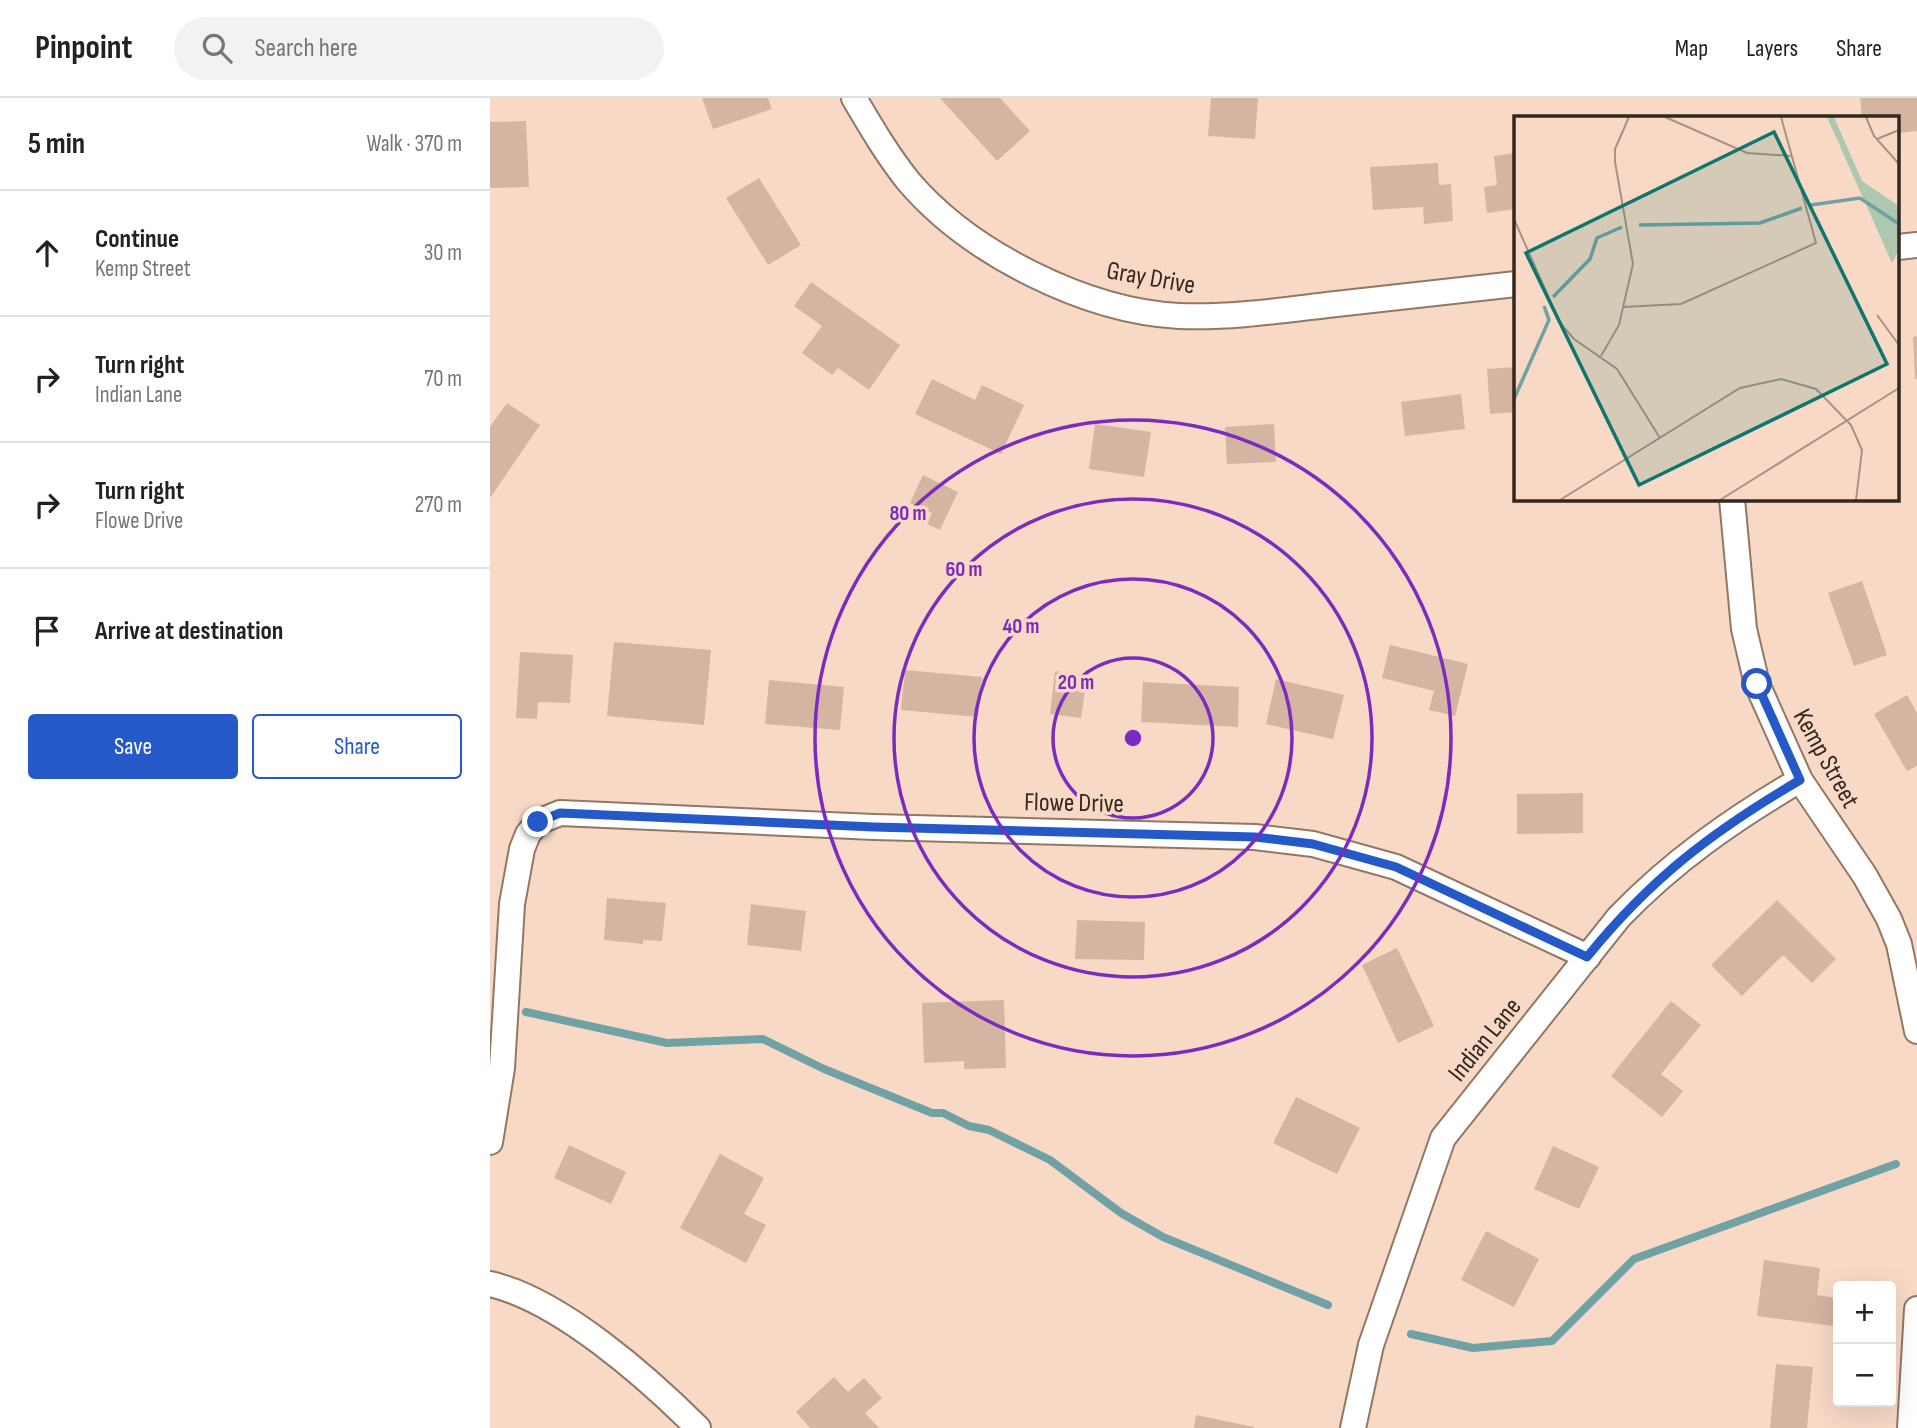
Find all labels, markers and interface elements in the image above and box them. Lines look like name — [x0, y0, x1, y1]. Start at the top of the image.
search box — [174, 17, 664, 80]
text: Pinpoint — [35, 28, 132, 68]
icon: search — [198, 29, 236, 67]
text: Search here — [254, 33, 358, 64]
text: Map — [1675, 34, 1708, 63]
text: Layers — [1746, 34, 1798, 63]
text: Share — [1836, 34, 1882, 63]
inset map — [1514, 116, 1899, 500]
text: 5 min — [28, 126, 85, 162]
text: Walk · 370 m — [366, 130, 462, 158]
text: Continue — [95, 224, 179, 255]
icon: ahead — [28, 234, 66, 272]
text: 30 m — [424, 239, 462, 267]
text: Kemp Street — [95, 255, 191, 283]
street label: Gray Drive — [1104, 255, 1197, 302]
text: Turn right — [95, 350, 184, 381]
icon: right — [28, 360, 66, 398]
text: 70 m — [424, 365, 462, 393]
text: Indian Lane — [95, 381, 182, 409]
text: Turn right — [95, 476, 184, 507]
icon: right — [28, 486, 66, 524]
text: 270 m — [415, 491, 462, 519]
text: 80 m — [889, 501, 927, 526]
text: Flowe Drive — [95, 507, 183, 535]
text: 60 m — [945, 557, 983, 582]
icon: arrive — [28, 612, 66, 650]
text: 40 m — [1003, 614, 1039, 639]
text: Arrive at destination — [95, 616, 283, 647]
route start — [1741, 668, 1772, 699]
text: 20 m — [1058, 670, 1094, 695]
street label: Kemp Street — [1786, 704, 1866, 814]
button: Save — [28, 714, 238, 779]
button: Share — [252, 714, 462, 779]
centre of rings — [1121, 726, 1145, 750]
street label: Flowe Drive — [1024, 787, 1124, 820]
route end — [522, 806, 553, 837]
street label: Indian Lane — [1442, 992, 1528, 1088]
map controls — [1833, 1281, 1896, 1407]
button: + — [1833, 1281, 1896, 1344]
button: − — [1833, 1344, 1896, 1407]

